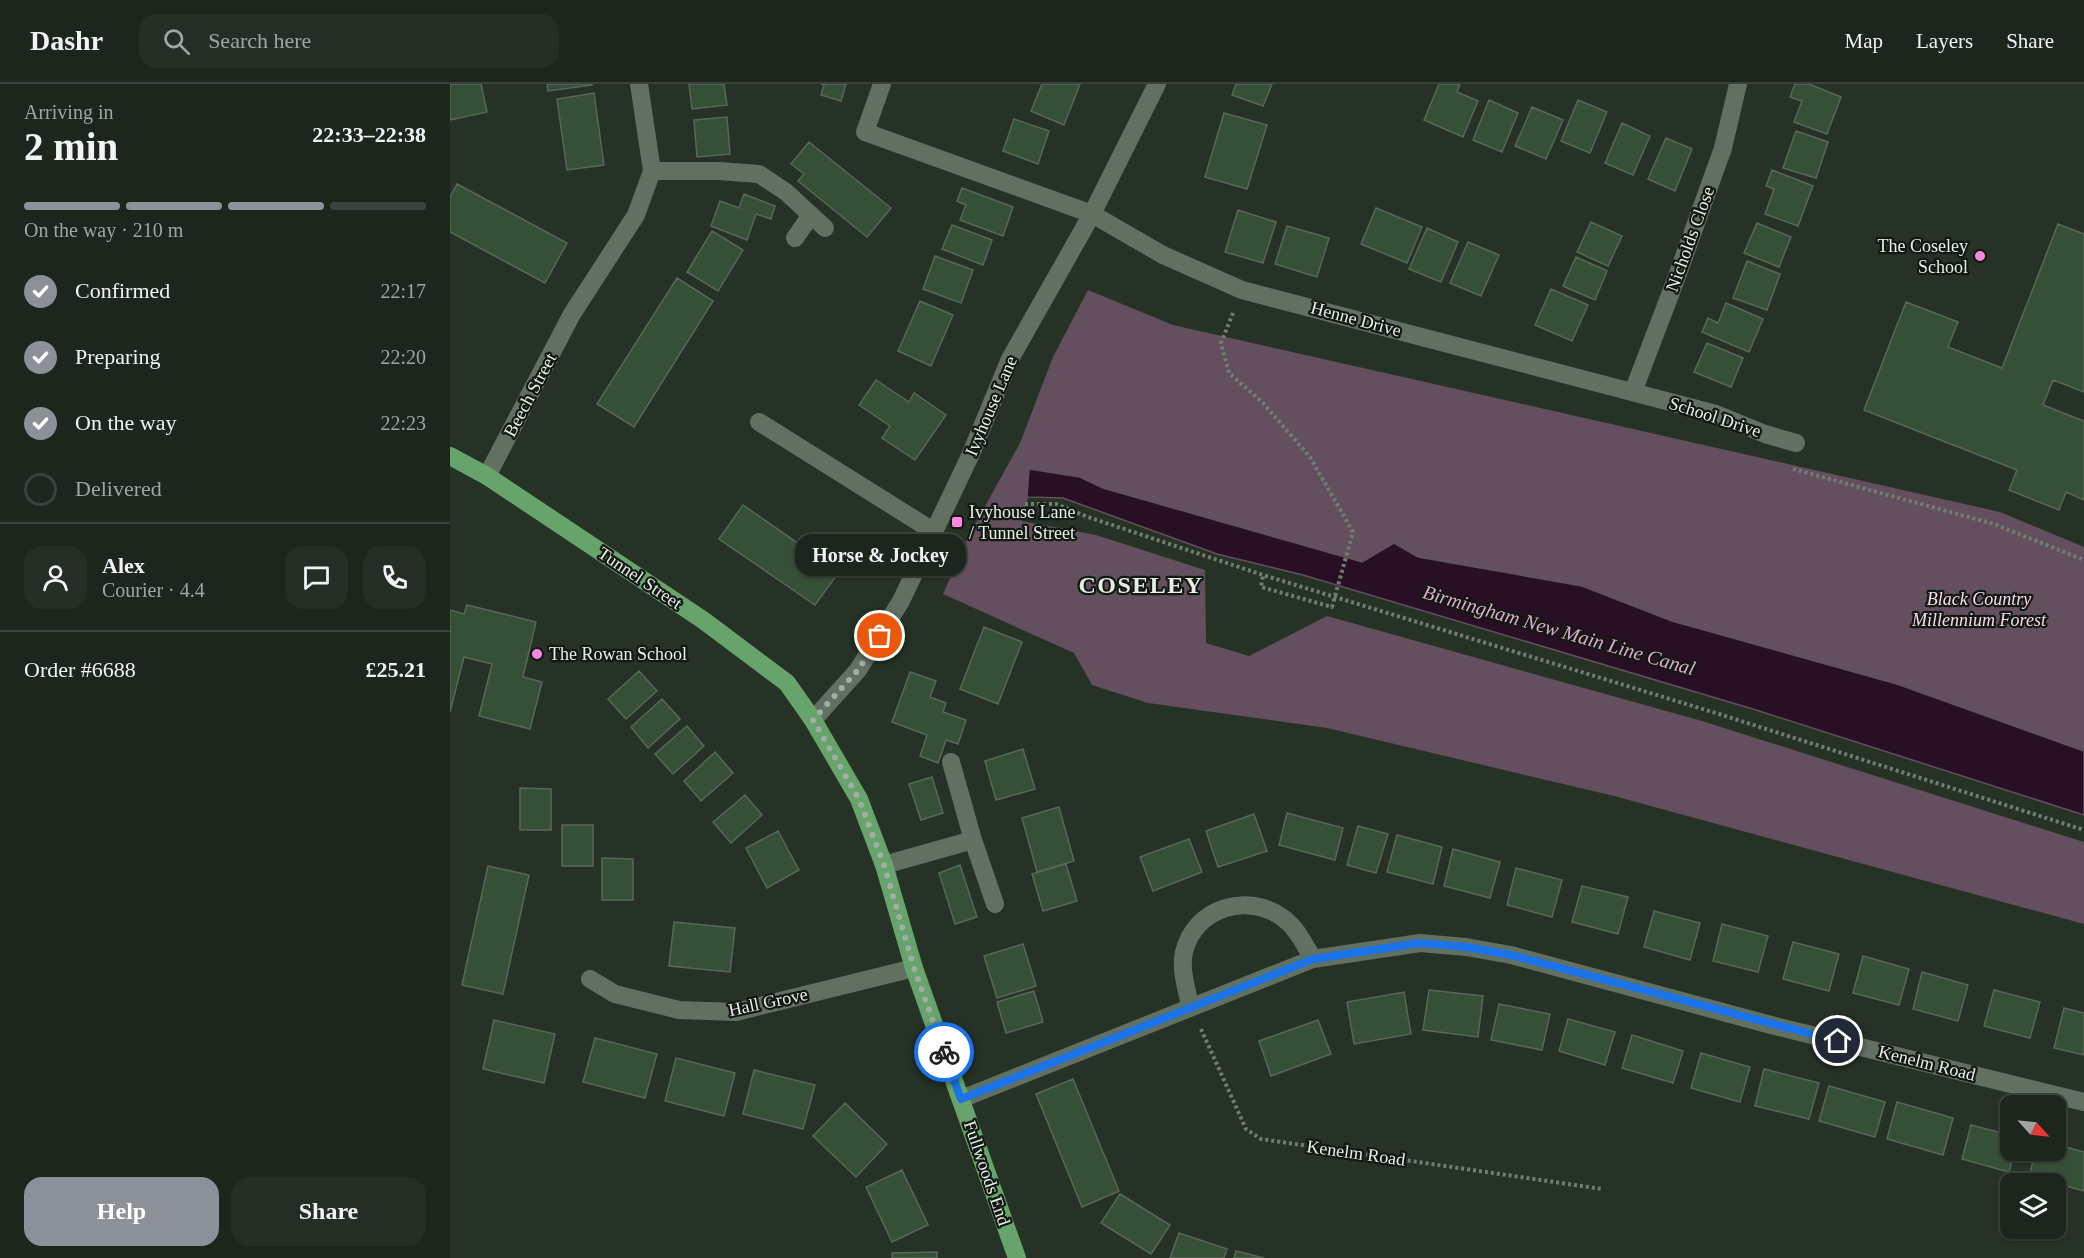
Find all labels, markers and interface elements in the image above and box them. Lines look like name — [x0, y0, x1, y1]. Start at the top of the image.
search box — [139, 14, 559, 68]
text: Dashr — [30, 25, 103, 56]
icon: search — [160, 25, 193, 58]
text: Search here — [208, 28, 311, 53]
text: Map — [1845, 29, 1883, 53]
text: Layers — [1916, 29, 1973, 53]
text: Share — [2006, 29, 2054, 53]
text: Arriving in — [24, 101, 113, 123]
text: 22:33–22:38 — [312, 122, 426, 147]
text: 2 min — [24, 125, 118, 168]
street label: Nicholds Close — [1662, 184, 1718, 294]
text: On the way · 210 m — [24, 219, 183, 241]
place label: The Coseley School — [1878, 236, 1968, 277]
marker: The Coseley School — [1973, 249, 1987, 263]
icon: check — [24, 275, 57, 308]
text: Confirmed — [75, 278, 170, 303]
text: 22:17 — [380, 280, 426, 302]
street label: Henne Drive — [1309, 297, 1403, 341]
icon: check — [24, 341, 57, 374]
text: Preparing — [75, 344, 161, 369]
text: 22:20 — [380, 346, 426, 368]
street label: Beech Street — [500, 350, 560, 440]
street label: Ivyhouse Lane — [961, 353, 1021, 459]
street label: School Drive — [1667, 393, 1764, 441]
icon: check — [24, 407, 57, 440]
text: On the way — [75, 410, 176, 435]
text: 22:23 — [380, 412, 426, 434]
text: Delivered — [75, 476, 162, 501]
place label: Ivyhouse Lane / Tunnel Street — [969, 502, 1075, 543]
marker: Ivyhouse Lane / Tunnel Street — [950, 515, 964, 529]
callout: Horse & Jockey — [794, 534, 966, 576]
street label: Tunnel Street — [594, 543, 686, 613]
text: Horse & Jockey — [812, 544, 949, 566]
button: person — [24, 546, 87, 609]
button: chat — [285, 546, 348, 609]
button: phone — [363, 546, 426, 609]
text: Alex — [102, 553, 145, 578]
district label: COSELEY — [1078, 572, 1204, 598]
text: Courier · 4.4 — [102, 579, 205, 601]
water label: Birmingham New Main Line Canal — [1420, 581, 1698, 681]
park label: Black Country Millennium Forest — [1911, 589, 2047, 630]
pin — [854, 610, 905, 661]
icon: bag — [863, 619, 896, 652]
place label: The Rowan School — [549, 644, 687, 664]
marker: The Rowan School — [530, 647, 544, 661]
text: Order #6688 — [24, 657, 136, 682]
text: £25.21 — [366, 657, 426, 682]
street label: Hall Grove — [727, 984, 809, 1020]
pin — [1812, 1015, 1863, 1066]
courier — [914, 1022, 974, 1082]
icon: home — [1821, 1024, 1854, 1057]
icon: bike — [928, 1036, 961, 1069]
street label: Kenelm Road — [1876, 1041, 1978, 1085]
north arrow — [2000, 1095, 2066, 1161]
map controls — [2000, 1095, 2066, 1239]
street label: Fullwoods End — [960, 1118, 1014, 1228]
street label: Kenelm Road — [1305, 1136, 1407, 1170]
button: layers — [2000, 1173, 2066, 1239]
button: Help — [24, 1177, 219, 1246]
button: Share — [231, 1177, 426, 1246]

